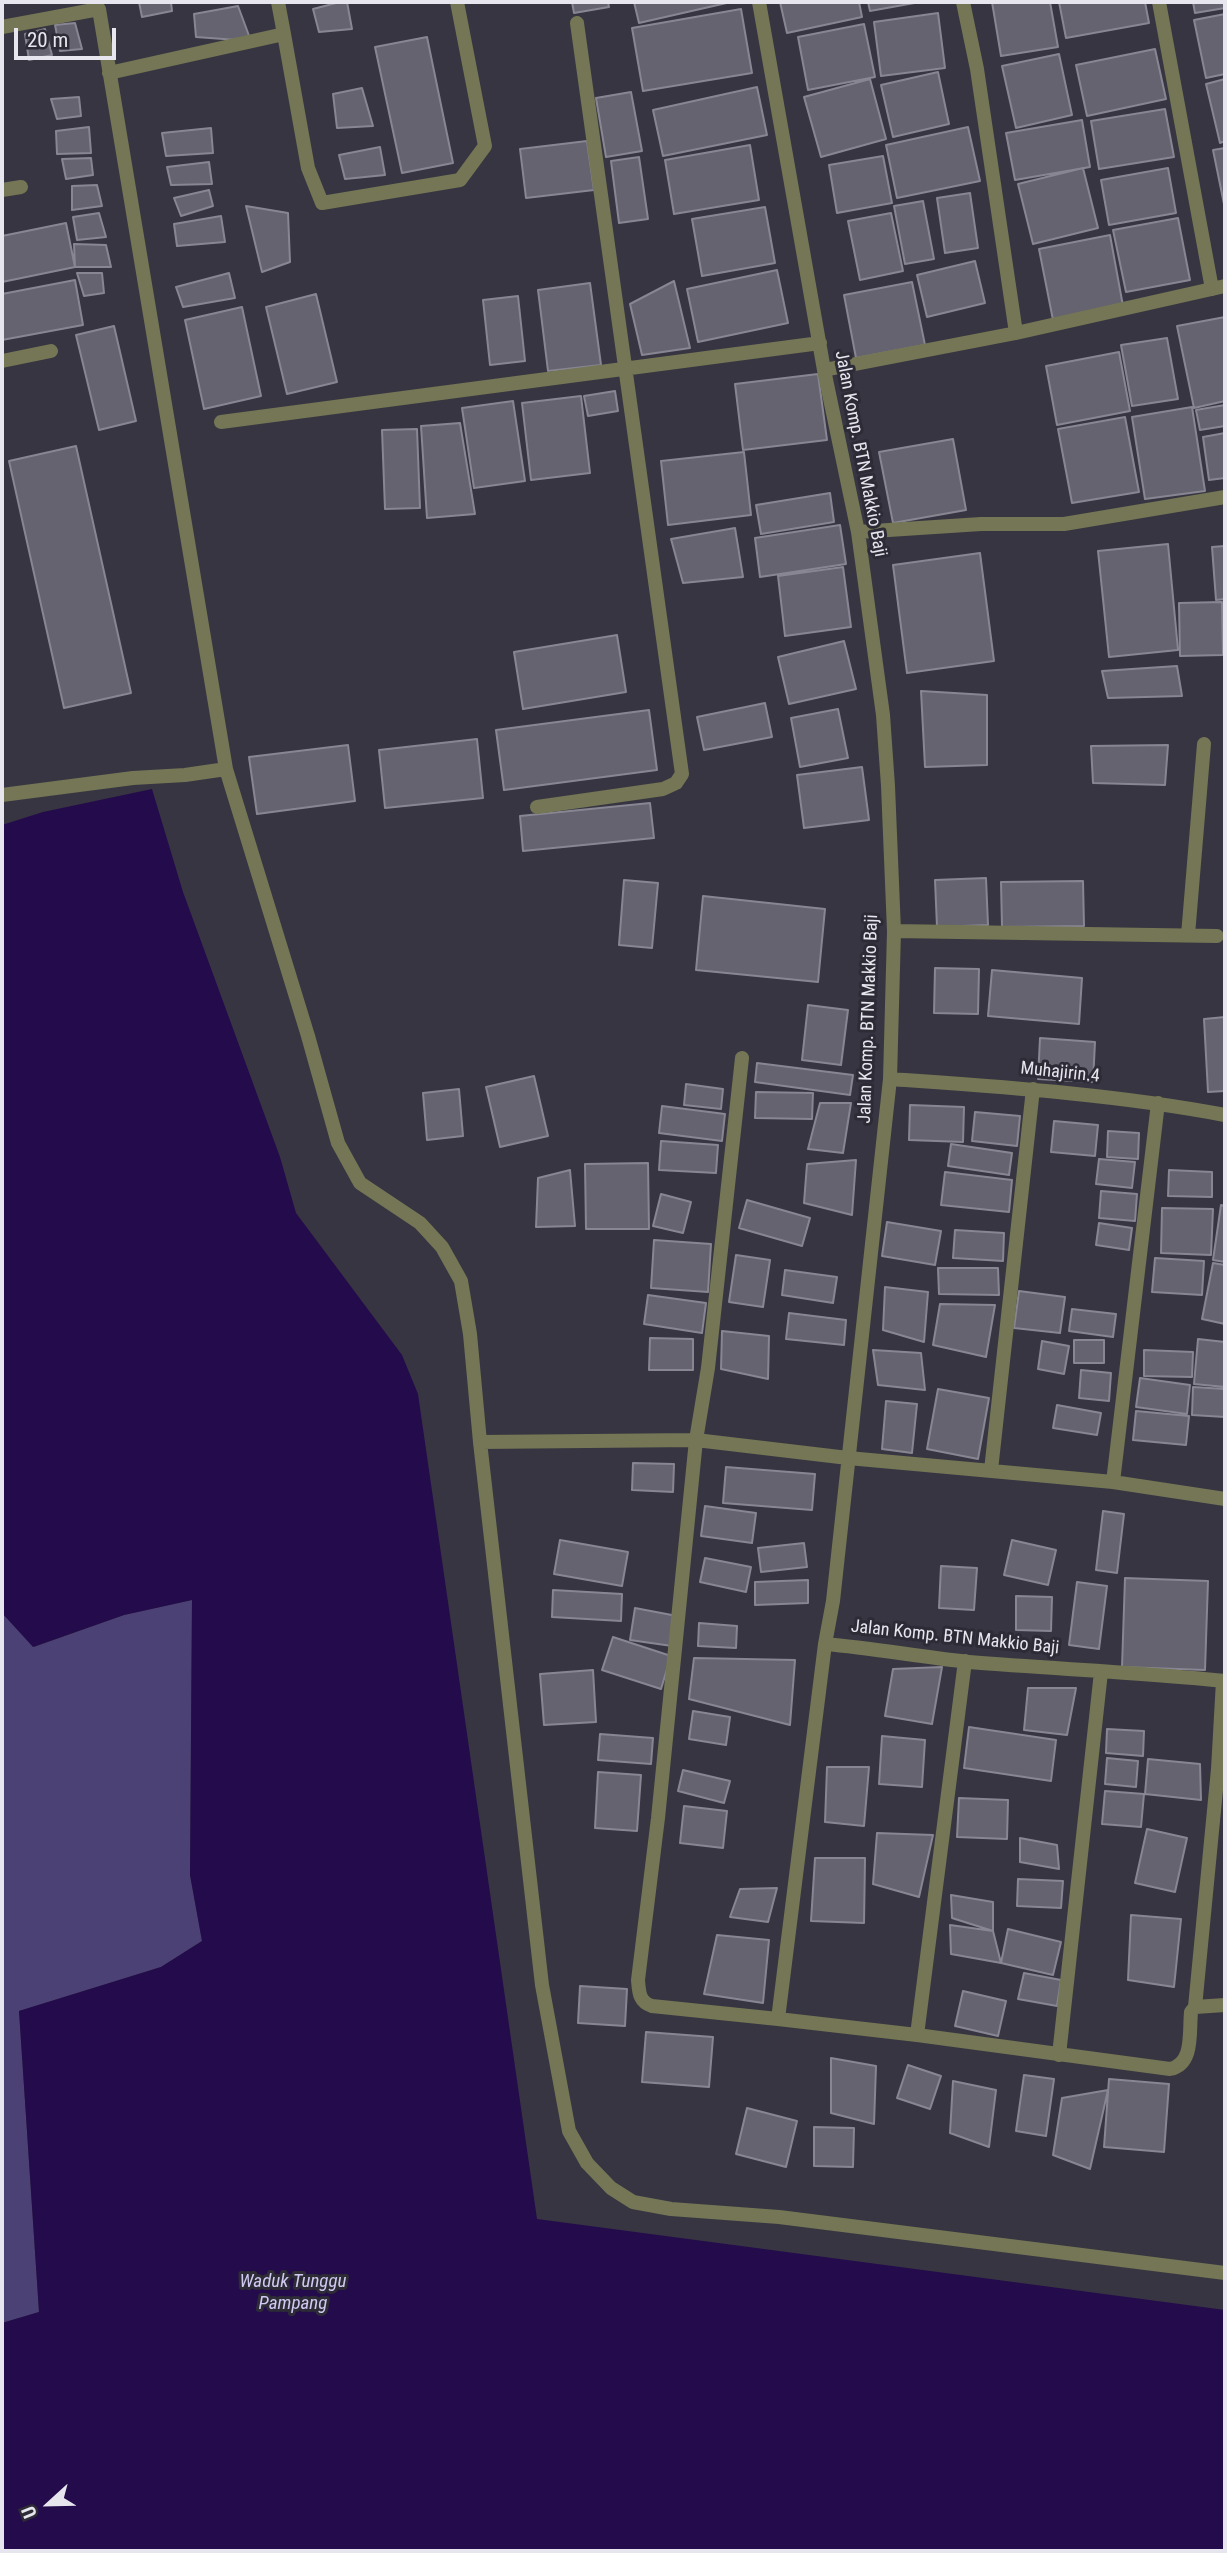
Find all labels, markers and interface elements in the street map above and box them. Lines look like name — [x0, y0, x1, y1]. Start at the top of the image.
scale bar — [18, 14, 119, 58]
text: 20 m — [27, 28, 68, 52]
street label: Jalan Komp. BTN Makkio Baji — [829, 349, 891, 559]
street label: Jalan Komp. BTN Makkio Baji — [855, 914, 883, 1124]
street label: Muhajirin.4 — [1019, 1058, 1101, 1088]
street label: Jalan Komp. BTN Makkio Baji — [850, 1616, 1060, 1660]
water label: Waduk Tunggu Pampang — [240, 2271, 346, 2315]
north arrow — [14, 2469, 84, 2539]
text: U — [16, 2503, 42, 2521]

